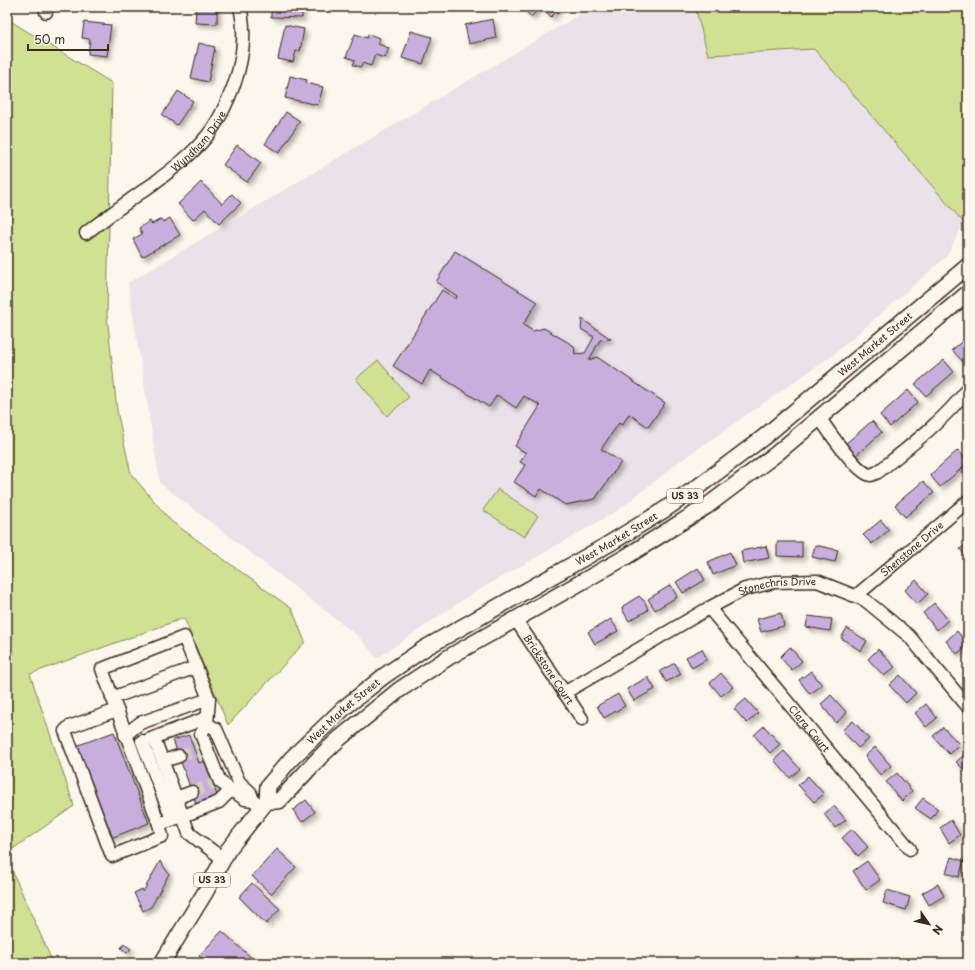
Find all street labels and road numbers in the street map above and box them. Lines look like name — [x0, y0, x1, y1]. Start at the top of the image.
street label: Wyndham Drive — [167, 108, 229, 175]
street label: West Market Street — [834, 308, 915, 379]
road number: US 33 — [667, 489, 703, 503]
street label: West Market Street — [572, 508, 660, 568]
street label: Shenstone Drive — [877, 517, 946, 580]
street label: Stonechris Drive — [735, 573, 816, 599]
street label: Brickstone Court — [520, 631, 578, 707]
street label: West Market Street — [303, 674, 383, 747]
street label: Clara Court — [786, 701, 834, 755]
road number: US 33 — [194, 873, 230, 887]

